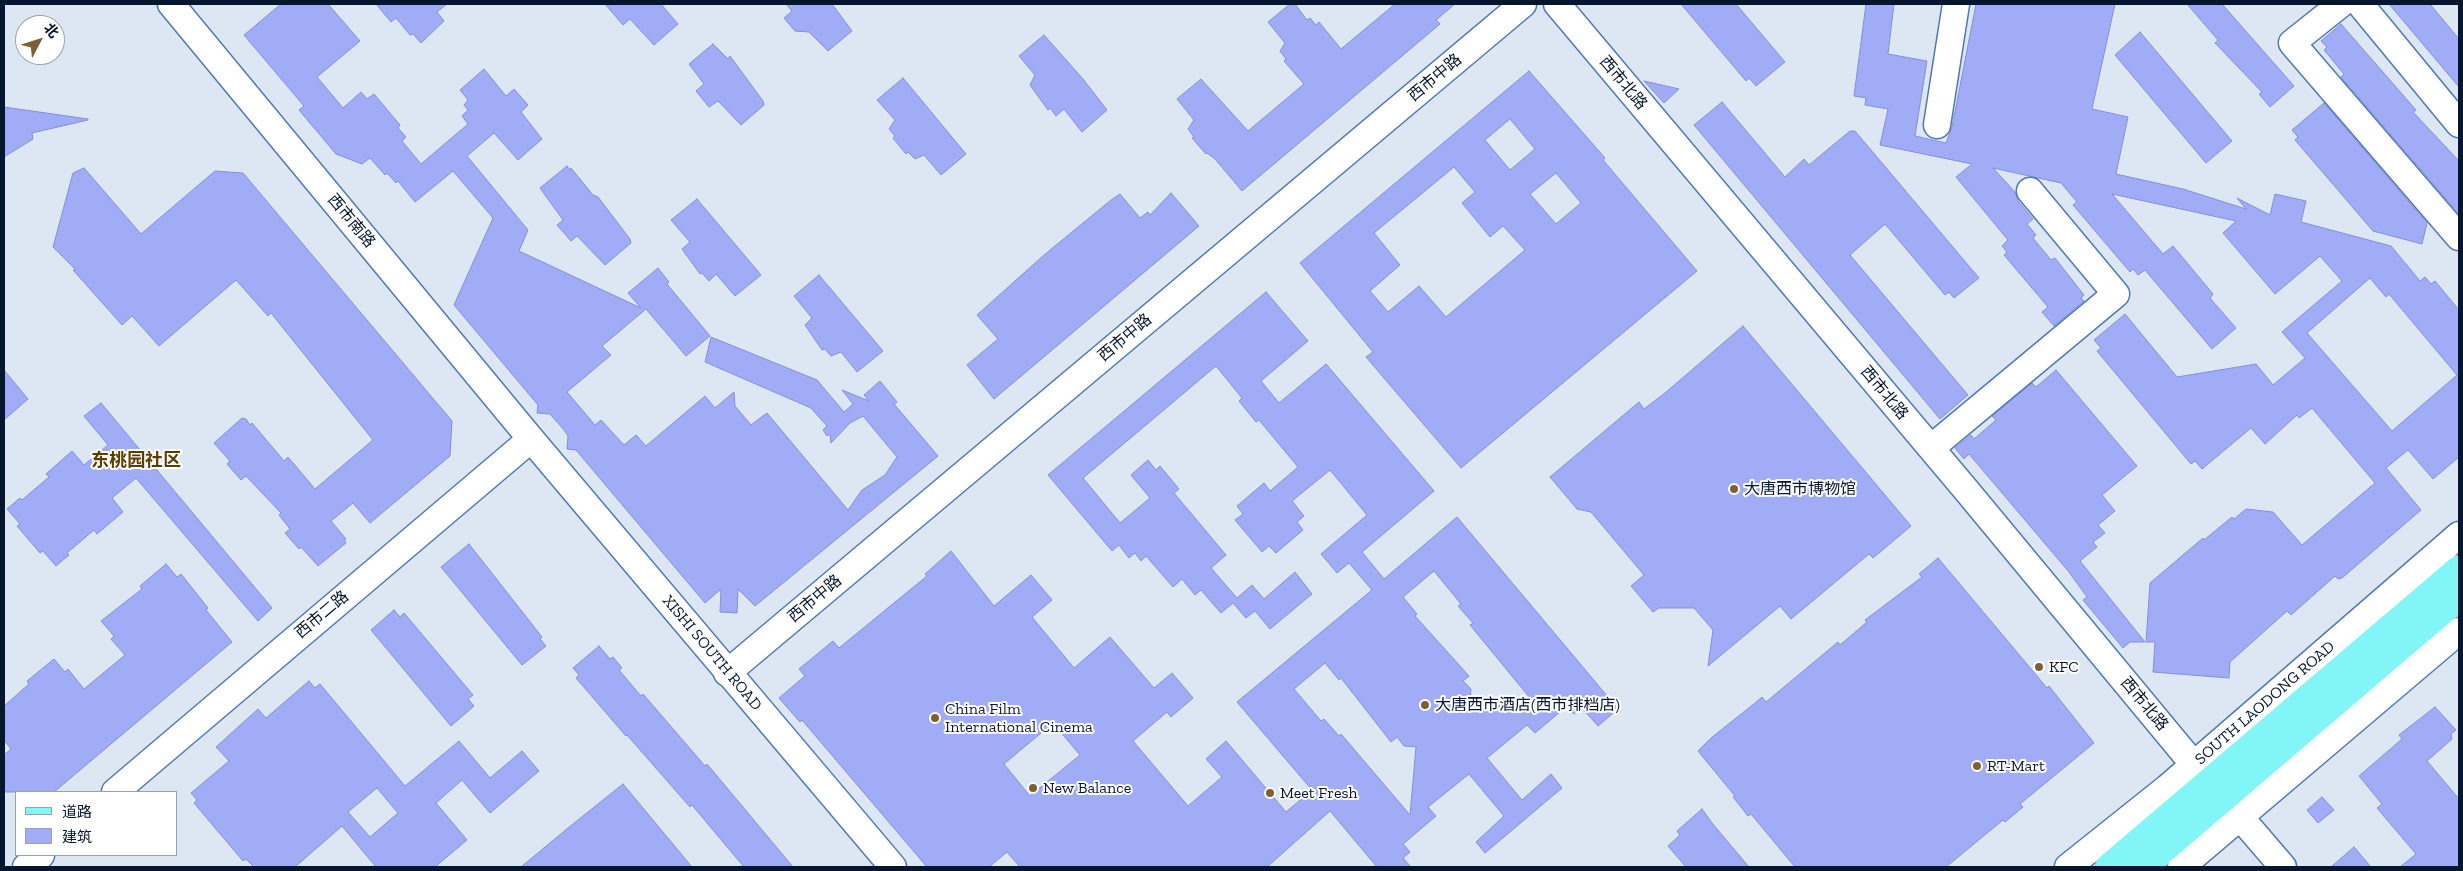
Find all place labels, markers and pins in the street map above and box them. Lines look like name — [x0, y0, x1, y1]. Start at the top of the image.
place label: 大唐西市博物馆 — [1744, 479, 1856, 499]
marker: 大唐西市博物馆 — [1728, 483, 1740, 495]
place label: KFC — [2049, 657, 2079, 677]
marker: KFC — [2033, 661, 2045, 673]
place label: 大唐西市酒店(西市排档店) — [1435, 695, 1620, 715]
place label: China Film International Cinema — [945, 699, 1093, 737]
marker: 大唐西市酒店(西市排档店) — [1419, 699, 1431, 711]
marker: China Film International Cinema — [929, 712, 941, 724]
place label: RT-Mart — [1987, 756, 2045, 776]
marker: RT-Mart — [1971, 760, 1983, 772]
place label: New Balance — [1043, 778, 1131, 798]
marker: New Balance — [1027, 782, 1039, 794]
place label: Meet Fresh — [1280, 783, 1357, 803]
marker: Meet Fresh — [1264, 787, 1276, 799]

